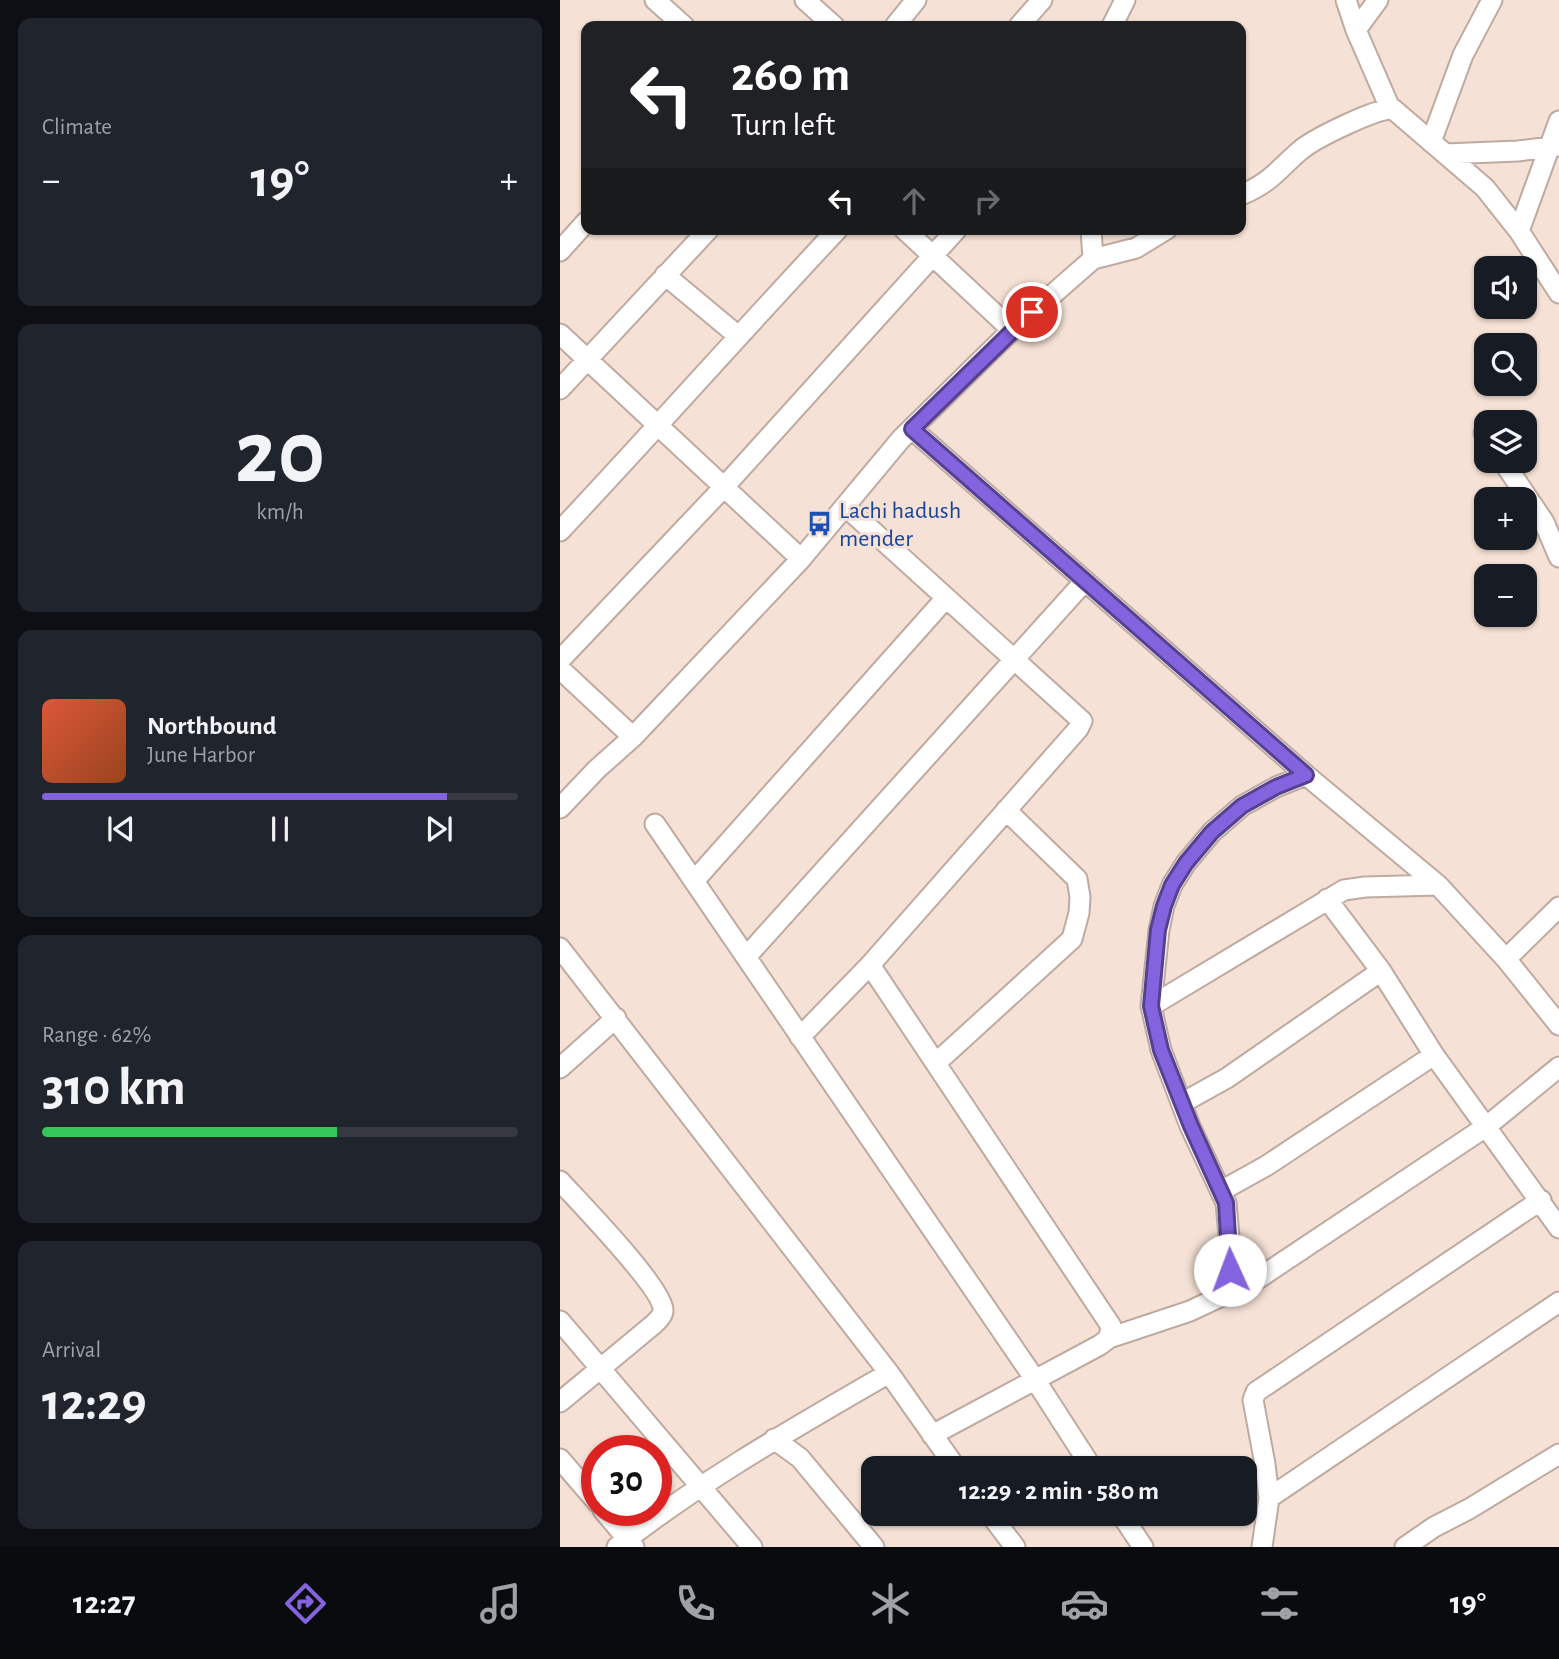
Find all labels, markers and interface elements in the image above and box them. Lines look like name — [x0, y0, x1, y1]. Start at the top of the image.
icon: left — [616, 49, 707, 140]
text: 260 m — [731, 51, 850, 100]
text: Turn left — [731, 109, 835, 141]
text: Climate — [42, 116, 112, 139]
text: 19° — [250, 154, 310, 206]
text: − — [42, 162, 60, 200]
text: + — [500, 162, 518, 200]
icon: left — [822, 182, 860, 220]
icon: ahead — [895, 182, 933, 220]
icon: right — [968, 182, 1006, 220]
map controls — [1474, 256, 1537, 627]
button: sound — [1474, 256, 1537, 319]
pin — [1002, 282, 1062, 342]
icon: arrive — [1013, 293, 1051, 331]
button: search — [1474, 333, 1537, 396]
text: 20 — [235, 408, 325, 499]
button: layers — [1474, 410, 1537, 473]
button: + — [1474, 487, 1537, 550]
place label: Lachi hadush mender — [839, 499, 961, 551]
text: km/h — [256, 501, 304, 524]
bus stop icon: Lachi hadush mender — [805, 510, 833, 538]
button: − — [1474, 564, 1537, 627]
text: Northbound — [147, 713, 276, 739]
text: June Harbor — [147, 744, 255, 767]
icon: previous — [102, 810, 140, 848]
icon: pause — [261, 810, 299, 848]
icon: next — [420, 810, 458, 848]
text: Range · 62% — [42, 1024, 151, 1047]
text: 310 km — [42, 1062, 186, 1114]
position arrow — [1193, 1233, 1267, 1307]
text: Arrival — [42, 1339, 101, 1362]
text: 12:29 — [42, 1377, 147, 1429]
speed limit sign: 30 — [581, 1435, 672, 1526]
text: 12:29 · 2 min · 580 m — [959, 1478, 1159, 1504]
icon: directions — [281, 1579, 330, 1628]
icon: music — [476, 1579, 525, 1628]
icon: phone — [671, 1579, 720, 1628]
icon: climate — [866, 1579, 915, 1628]
icon: car — [1060, 1579, 1109, 1628]
icon: filters — [1255, 1579, 1304, 1628]
text: 12:27 — [73, 1587, 136, 1619]
text: 19° — [1450, 1587, 1486, 1619]

